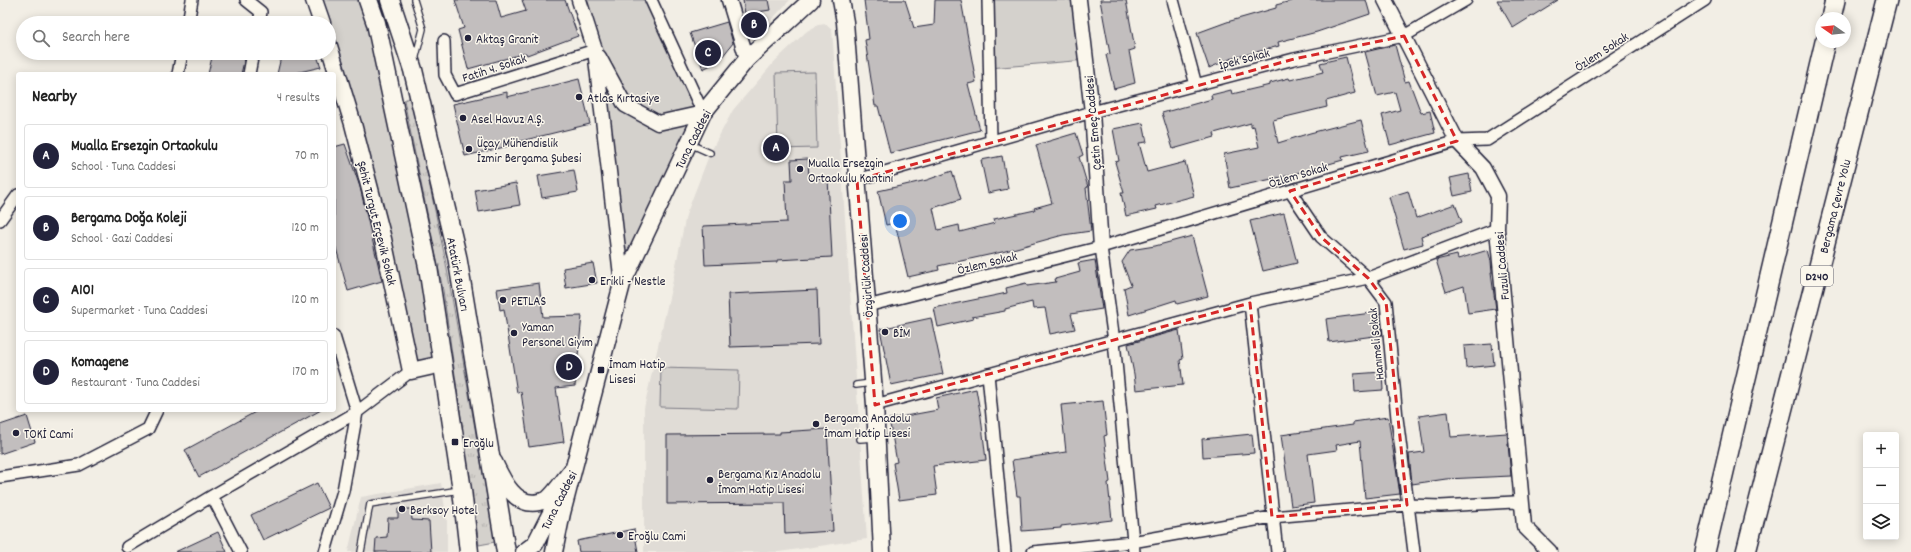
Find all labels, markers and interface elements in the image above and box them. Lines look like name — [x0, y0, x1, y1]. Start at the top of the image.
pin: B — [741, 10, 767, 40]
north arrow — [1815, 12, 1851, 48]
search box — [16, 16, 336, 60]
icon: search — [30, 27, 52, 49]
text: Search here — [62, 27, 130, 49]
street label: Özlem Sokak — [1572, 29, 1633, 78]
place label: Aktaş Granit — [476, 31, 539, 50]
marker: Aktaş Granit — [463, 33, 473, 43]
pin: C — [695, 38, 721, 68]
street label: İpek Sokak — [1217, 45, 1272, 76]
street label: Fatih 4. Sokak — [460, 50, 529, 89]
street label: Çetin Emeç Caddesi — [1081, 74, 1108, 171]
text: Nearby — [32, 86, 76, 110]
text: 4 results — [277, 89, 320, 108]
place label: Atlas Kırtasiye — [587, 90, 660, 109]
marker: Atlas Kırtasiye — [574, 92, 584, 102]
street label: Tuna Caddesi — [671, 107, 718, 173]
place label: Asel Havuz A.Ş. — [471, 111, 544, 130]
marker: Asel Havuz A.Ş. — [458, 113, 468, 123]
pin: A — [763, 133, 789, 163]
place label: Üçay Mühendislik İzmir Bergama Şubesi — [477, 135, 582, 169]
text: Mualla Ersezgin Ortaokulu — [71, 136, 218, 158]
marker: Üçay Mühendislik İzmir Bergama Şubesi — [464, 144, 474, 154]
text: A — [42, 147, 50, 166]
text: 70 m — [295, 147, 319, 166]
place label: Mualla Ersezgin Ortaokulu Kantini — [808, 155, 894, 189]
text: School · Tuna Caddesi — [71, 158, 176, 177]
street label: Özlem Sokak — [1267, 158, 1331, 194]
street label: Bergama Çevre Yolu — [1816, 158, 1857, 256]
street label: Şehit Turgut Erçevik Sokak — [351, 159, 400, 288]
marker: Mualla Ersezgin Ortaokulu Kantini — [795, 164, 805, 174]
text: Bergama Doğa Koleji — [71, 208, 187, 230]
your location — [890, 211, 910, 231]
text: B — [43, 219, 49, 238]
text: 120 m — [291, 219, 319, 238]
text: School · Gazi Caddesi — [71, 230, 173, 249]
street label: Fuzuli Caddesi — [1491, 230, 1516, 301]
street label: Özgürlük Caddesi — [855, 233, 880, 318]
street label: Atatürk Bulvarı — [440, 236, 473, 313]
street label: Özlem Sokak — [956, 248, 1020, 281]
road number: D240 — [1801, 266, 1833, 286]
place label: Erikli - Nestle — [600, 273, 666, 292]
marker: Erikli - Nestle — [587, 275, 597, 285]
text: A101 — [71, 280, 94, 302]
text: C — [43, 291, 49, 310]
text: 120 m — [291, 291, 319, 310]
place label: PETLAS — [511, 293, 546, 312]
marker: PETLAS — [498, 295, 508, 305]
text: Supermarket · Tuna Caddesi — [71, 302, 208, 321]
street label: Hanımeli Sokak — [1364, 307, 1391, 381]
place label: Yaman Personel Giyim — [522, 319, 593, 353]
place label: BİM — [893, 325, 910, 344]
marker: BİM — [880, 327, 890, 337]
marker: Yaman Personel Giyim — [509, 328, 519, 338]
text: Komagene — [71, 352, 129, 374]
pin: D — [556, 352, 582, 382]
place label: İmam Hatip Lisesi — [609, 356, 666, 390]
text: D — [43, 363, 49, 382]
text: 170 m — [292, 363, 319, 382]
marker: İmam Hatip Lisesi — [596, 365, 606, 375]
text: Restaurant · Tuna Caddesi — [71, 374, 200, 393]
place label: Bergama Anadolu İmam Hatip Lisesi — [824, 410, 911, 444]
marker: Bergama Anadolu İmam Hatip Lisesi — [811, 419, 821, 429]
place label: TOKİ Cami — [24, 426, 74, 445]
marker: TOKİ Cami — [11, 428, 21, 438]
map controls — [1863, 432, 1899, 540]
button: + — [1863, 432, 1899, 468]
place label: Eroğlu — [463, 435, 494, 454]
marker: Eroğlu — [450, 437, 460, 447]
place label: Bergama Kız Anadolu İmam Hatip Lisesi — [718, 466, 821, 500]
street label: Tuna Caddesi — [537, 468, 584, 534]
button: − — [1863, 468, 1899, 504]
marker: Bergama Kız Anadolu İmam Hatip Lisesi — [705, 475, 715, 485]
place label: Berksoy Hotel — [410, 502, 478, 521]
marker: Berksoy Hotel — [397, 504, 407, 514]
button: layers — [1863, 504, 1899, 540]
place label: Eroğlu Cami — [628, 528, 686, 547]
marker: Eroğlu Cami — [615, 530, 625, 540]

